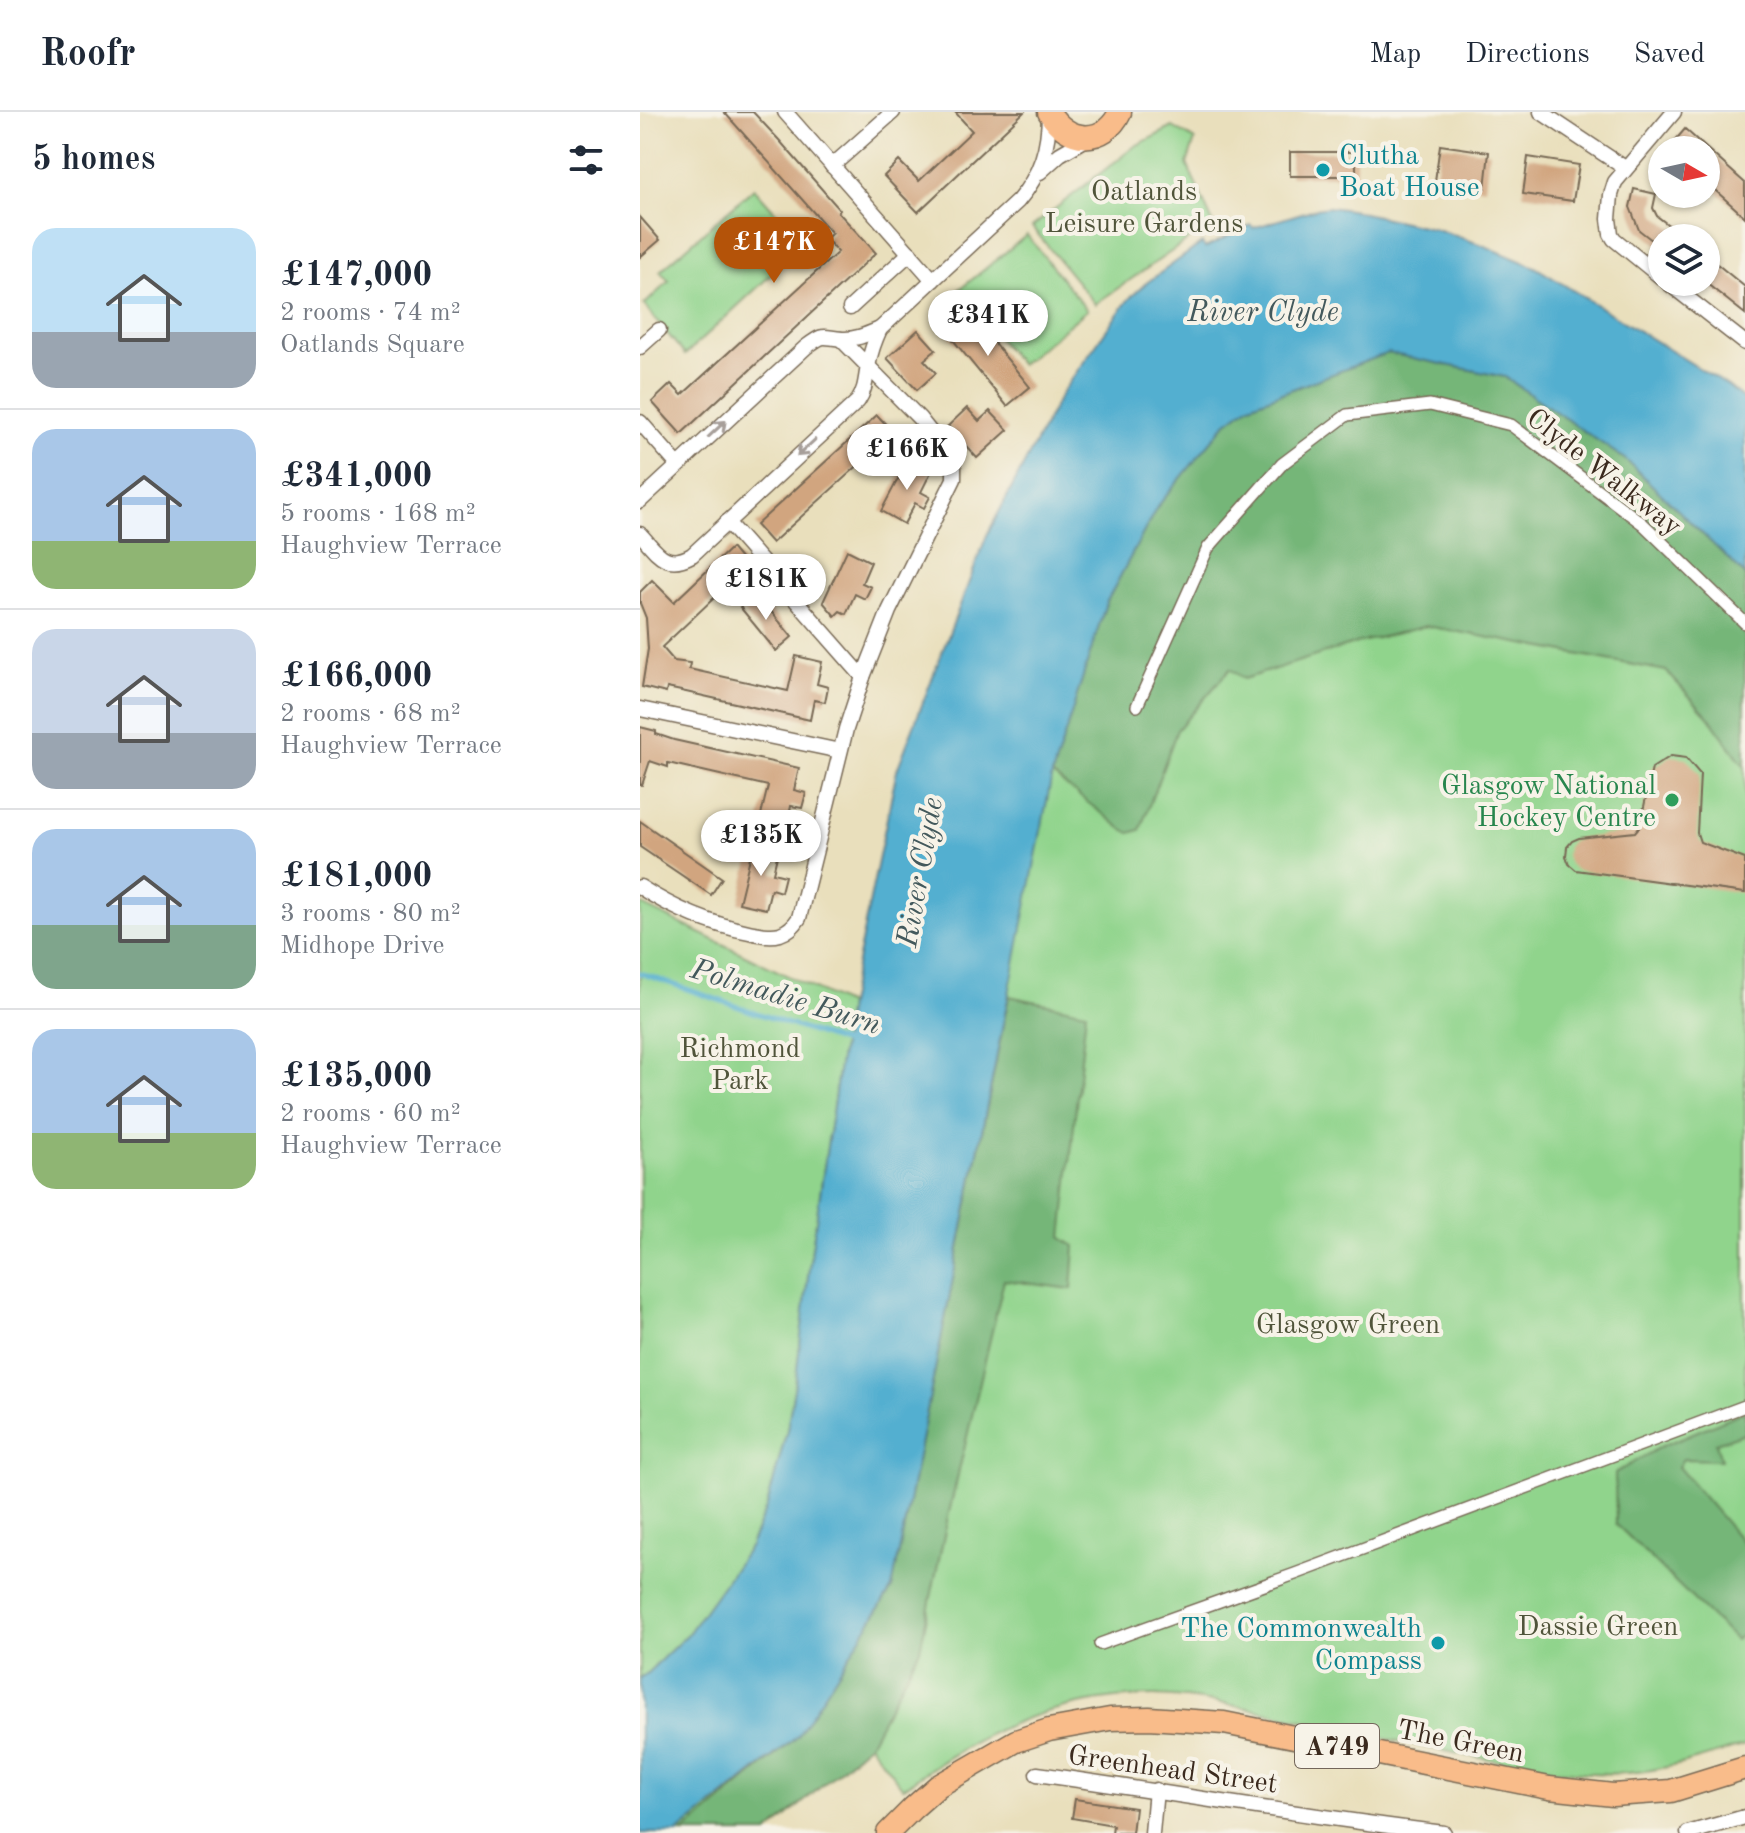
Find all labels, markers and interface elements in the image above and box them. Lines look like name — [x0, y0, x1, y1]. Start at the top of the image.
text: Roofr — [40, 36, 136, 74]
text: Map — [1369, 41, 1421, 69]
text: Directions — [1465, 41, 1590, 69]
text: Saved — [1634, 41, 1705, 69]
north arrow — [1648, 136, 1720, 208]
map controls — [1648, 136, 1720, 296]
icon: filters — [564, 138, 608, 182]
text: 5 homes — [32, 143, 155, 177]
place label: Clutha Boat House — [1339, 143, 1480, 203]
marker: Clutha Boat House — [1314, 161, 1332, 179]
park label: Oatlands Leisure Gardens — [1045, 179, 1243, 239]
pin: £147K — [718, 217, 830, 285]
button: layers — [1648, 224, 1720, 296]
text: £147K — [732, 230, 816, 256]
text: £147,000 — [280, 259, 432, 293]
icon: home — [96, 260, 192, 356]
pin: £341K — [932, 290, 1044, 358]
water label: River Clyde — [1186, 298, 1339, 328]
text: 2 rooms · 74 m² — [280, 300, 461, 326]
text: £341K — [946, 303, 1030, 329]
text: Oatlands Square — [280, 332, 465, 358]
street label: Clyde Walkway — [1521, 405, 1686, 542]
one-way arrow — [707, 419, 727, 438]
pin: £166K — [851, 424, 963, 492]
text: £166K — [865, 437, 949, 463]
one-way arrow — [797, 439, 817, 457]
text: £341,000 — [280, 460, 432, 494]
icon: home — [96, 461, 192, 557]
text: 5 rooms · 168 m² — [280, 501, 476, 527]
text: Haughview Terrace — [280, 533, 502, 559]
pin: £181K — [710, 554, 822, 622]
text: £181K — [724, 567, 808, 593]
text: £166,000 — [280, 660, 432, 694]
icon: home — [96, 661, 192, 757]
text: 2 rooms · 68 m² — [280, 701, 461, 727]
text: Haughview Terrace — [280, 733, 502, 759]
place label: Glasgow National Hockey Centre — [1441, 773, 1656, 833]
marker: Glasgow National Hockey Centre — [1663, 791, 1681, 809]
water label: River Clyde — [893, 795, 949, 951]
pin: £135K — [705, 810, 817, 878]
text: £135K — [719, 823, 803, 849]
text: £181,000 — [280, 860, 432, 894]
icon: home — [96, 861, 192, 957]
text: 3 rooms · 80 m² — [280, 901, 461, 927]
text: Midhope Drive — [280, 933, 445, 959]
water label: Polmadie Burn — [686, 954, 884, 1041]
park label: Richmond Park — [680, 1036, 800, 1096]
text: £135,000 — [280, 1060, 432, 1094]
icon: home — [96, 1061, 192, 1157]
text: 2 rooms · 60 m² — [280, 1101, 461, 1127]
text: Haughview Terrace — [280, 1133, 502, 1159]
park label: Glasgow Green — [1256, 1312, 1440, 1340]
park label: Dassie Green — [1518, 1614, 1678, 1642]
place label: The Commonwealth Compass — [1180, 1616, 1422, 1676]
marker: The Commonwealth Compass — [1429, 1634, 1447, 1652]
street label: The Green — [1395, 1717, 1526, 1769]
road number: A749 — [1295, 1724, 1379, 1768]
street label: Greenhead Street — [1066, 1742, 1279, 1800]

